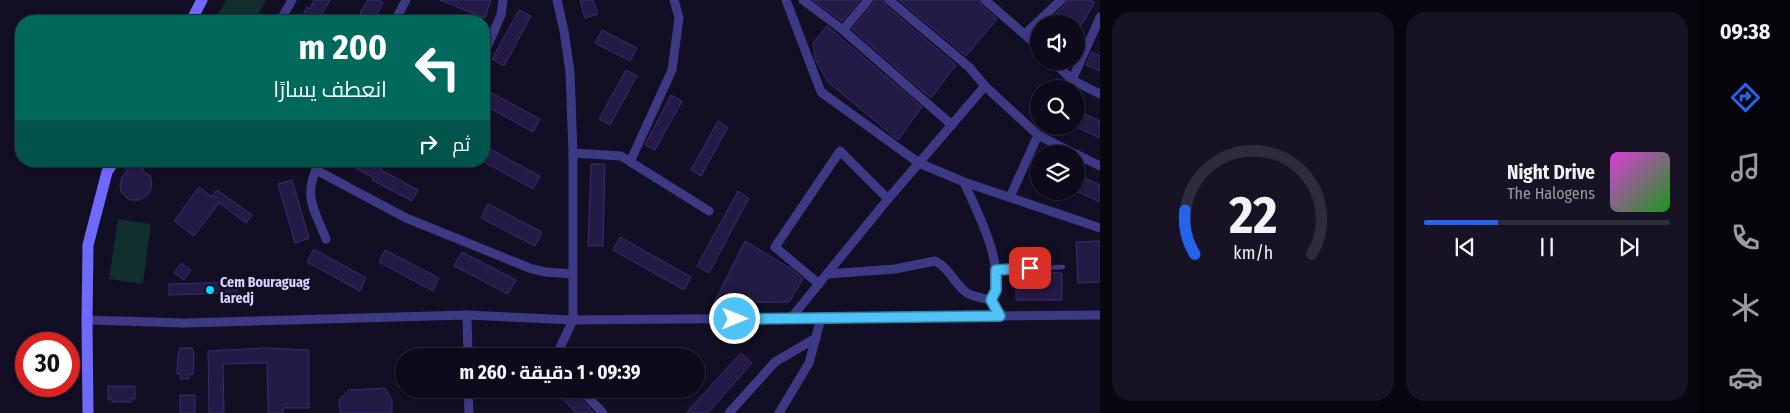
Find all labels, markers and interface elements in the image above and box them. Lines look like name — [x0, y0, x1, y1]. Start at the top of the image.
map controls — [1030, 15, 1085, 200]
button: sound — [1030, 15, 1085, 70]
text: 09:38 — [1720, 18, 1770, 45]
text: 200 m — [299, 26, 387, 68]
icon: left — [405, 35, 470, 100]
text: انعطف يسارًا — [273, 76, 387, 103]
button: search — [1030, 80, 1085, 135]
icon: directions — [1728, 80, 1763, 115]
icon: right — [414, 130, 442, 158]
text: ثم — [452, 133, 470, 156]
button: layers — [1030, 145, 1085, 200]
icon: music — [1728, 150, 1763, 185]
text: Night Drive — [1507, 161, 1595, 184]
text: 22 — [1228, 184, 1277, 247]
text: The Halogens — [1507, 184, 1595, 203]
icon: phone — [1728, 220, 1763, 255]
icon: previous — [1451, 233, 1479, 261]
icon: pause — [1533, 233, 1561, 261]
icon: next — [1615, 233, 1643, 261]
text: km/h — [1233, 242, 1273, 264]
pin — [1009, 247, 1051, 289]
icon: arrive — [1016, 254, 1044, 282]
place label: Cem Bouraguag laredj — [220, 274, 310, 307]
marker: Cem Bouraguag laredj — [204, 284, 216, 296]
icon: climate — [1728, 290, 1763, 325]
position arrow — [708, 292, 760, 344]
speed limit sign: 30 — [15, 332, 80, 397]
icon: car — [1728, 360, 1763, 395]
text: 09:39 · 1 دقيقة · 260 m — [459, 361, 641, 384]

